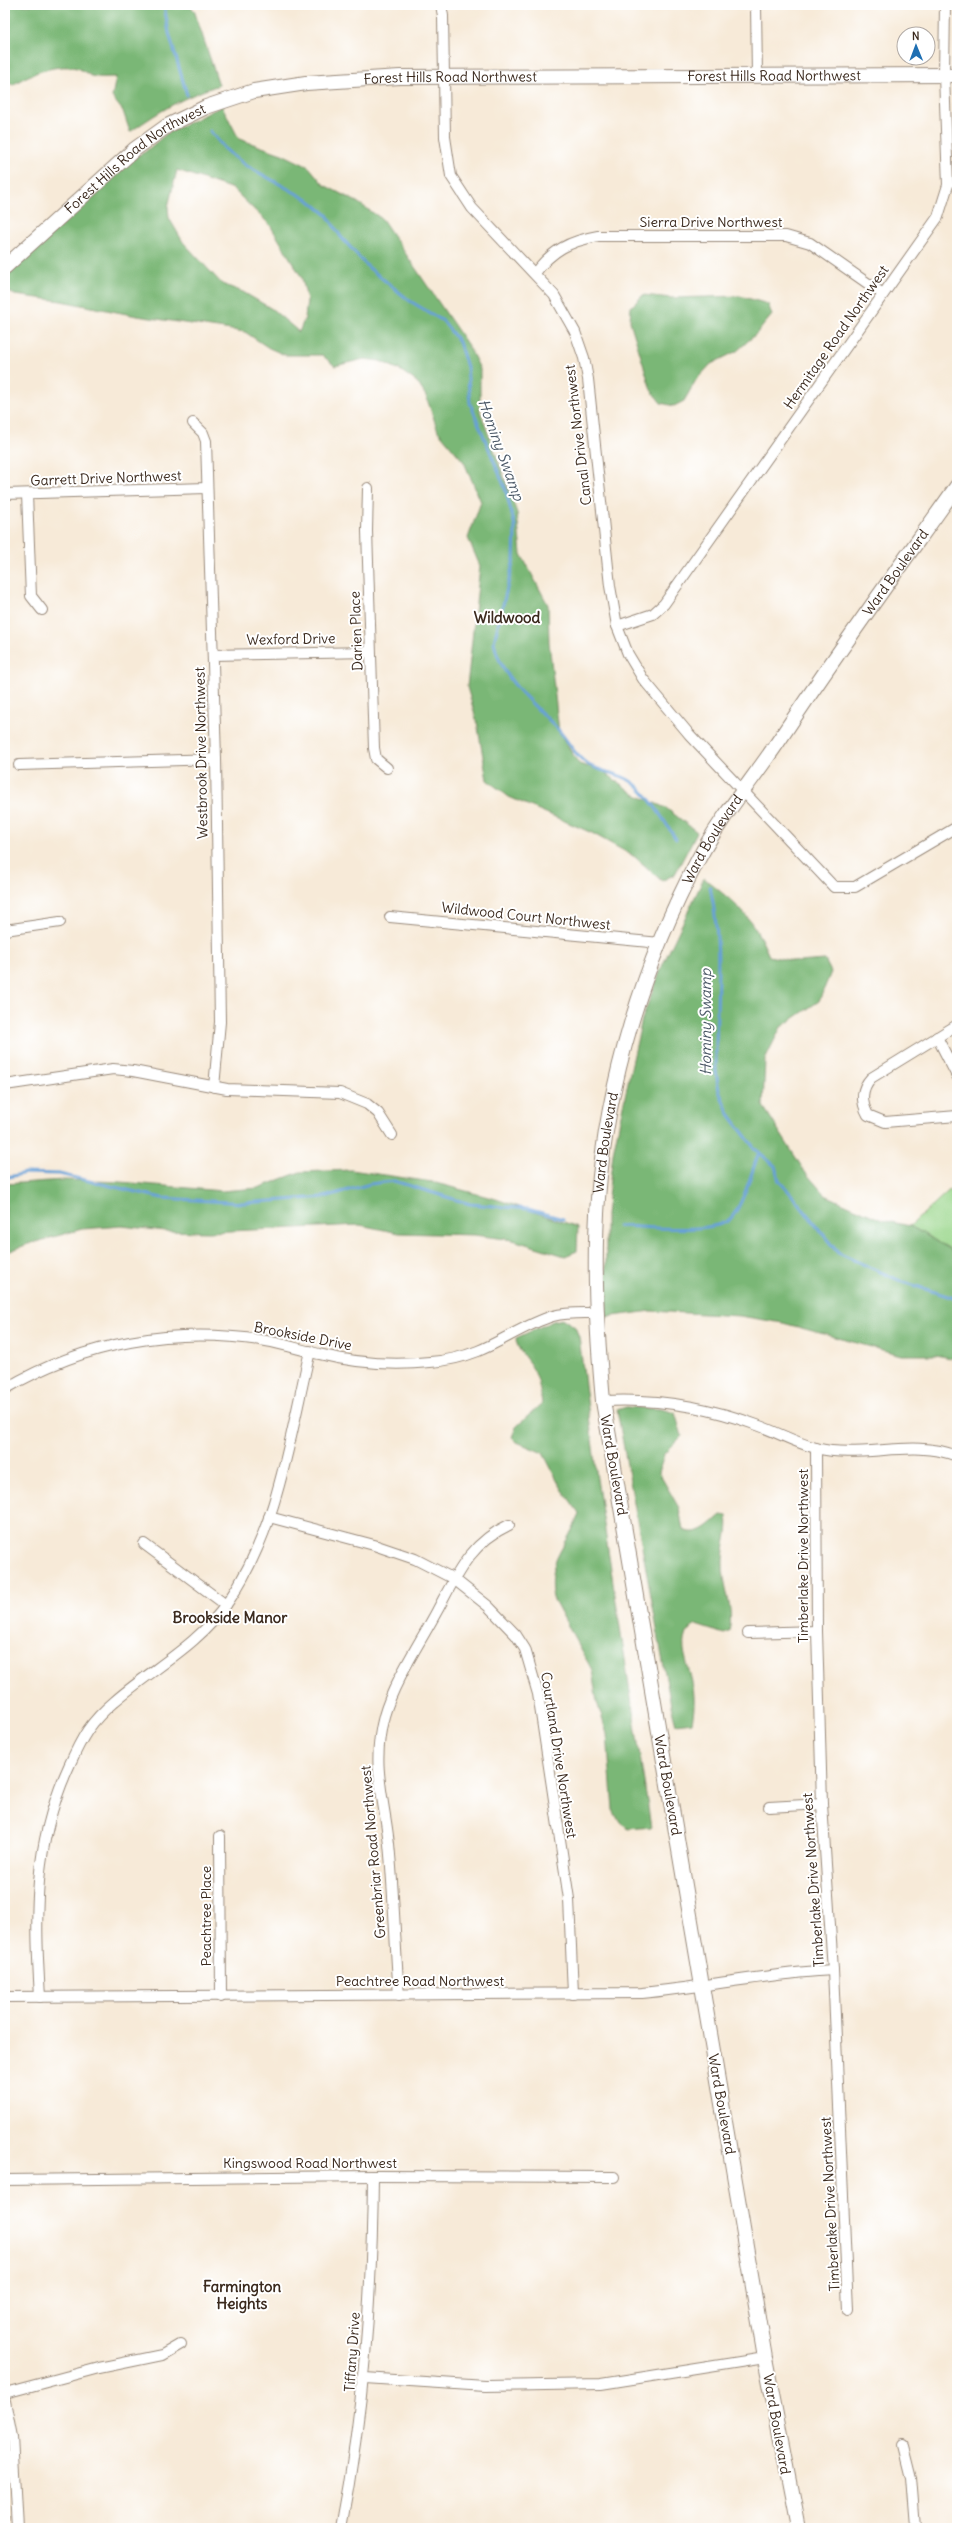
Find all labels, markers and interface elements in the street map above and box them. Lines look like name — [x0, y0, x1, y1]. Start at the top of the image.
north arrow — [896, 26, 936, 66]
text: N — [912, 29, 920, 43]
street label: Forest Hills Road Northwest — [688, 66, 861, 85]
street label: Forest Hills Road Northwest — [363, 68, 537, 88]
street label: Forest Hills Road Northwest — [61, 100, 209, 218]
street label: Sierra Drive Northwest — [640, 213, 783, 231]
street label: Hermitage Road Northwest — [779, 261, 893, 412]
street label: Canal Drive Northwest — [560, 363, 596, 506]
water label: Hominy Swamp — [474, 396, 529, 505]
street label: Garrett Drive Northwest — [30, 466, 182, 490]
street label: Ward Boulevard — [859, 526, 932, 619]
street label: Darien Place — [346, 591, 366, 671]
district label: Wildwood — [474, 608, 540, 627]
street label: Wexford Drive — [246, 629, 336, 649]
street label: Westbrook Drive Northwest — [190, 666, 212, 839]
street label: Ward Boulevard — [678, 791, 746, 887]
street label: Wildwood Court Northwest — [441, 898, 612, 934]
water label: Hominy Swamp — [696, 967, 715, 1075]
street label: Ward Boulevard — [589, 1091, 622, 1194]
street label: Brookside Drive — [253, 1318, 353, 1354]
street label: Ward Boulevard — [596, 1413, 632, 1517]
street label: Timberlake Drive Northwest — [794, 1468, 812, 1643]
district label: Brookside Manor — [173, 1608, 288, 1627]
street label: Courtland Drive Northwest — [537, 1670, 581, 1840]
street label: Ward Boulevard — [650, 1733, 686, 1837]
street label: Greenbriar Road Northwest — [356, 1764, 390, 1939]
street label: Timberlake Drive Northwest — [798, 1792, 828, 1968]
street label: Peachtree Place — [197, 1866, 215, 1966]
street label: Peachtree Road Northwest — [336, 1972, 505, 1990]
street label: Ward Boulevard — [704, 2052, 740, 2156]
street label: Timberlake Drive Northwest — [816, 2116, 844, 2292]
street label: Kingswood Road Northwest — [223, 2154, 397, 2172]
district label: Farmington Heights — [203, 2277, 281, 2314]
street label: Tiffany Drive — [340, 2312, 364, 2392]
street label: Ward Boulevard — [759, 2372, 795, 2476]

